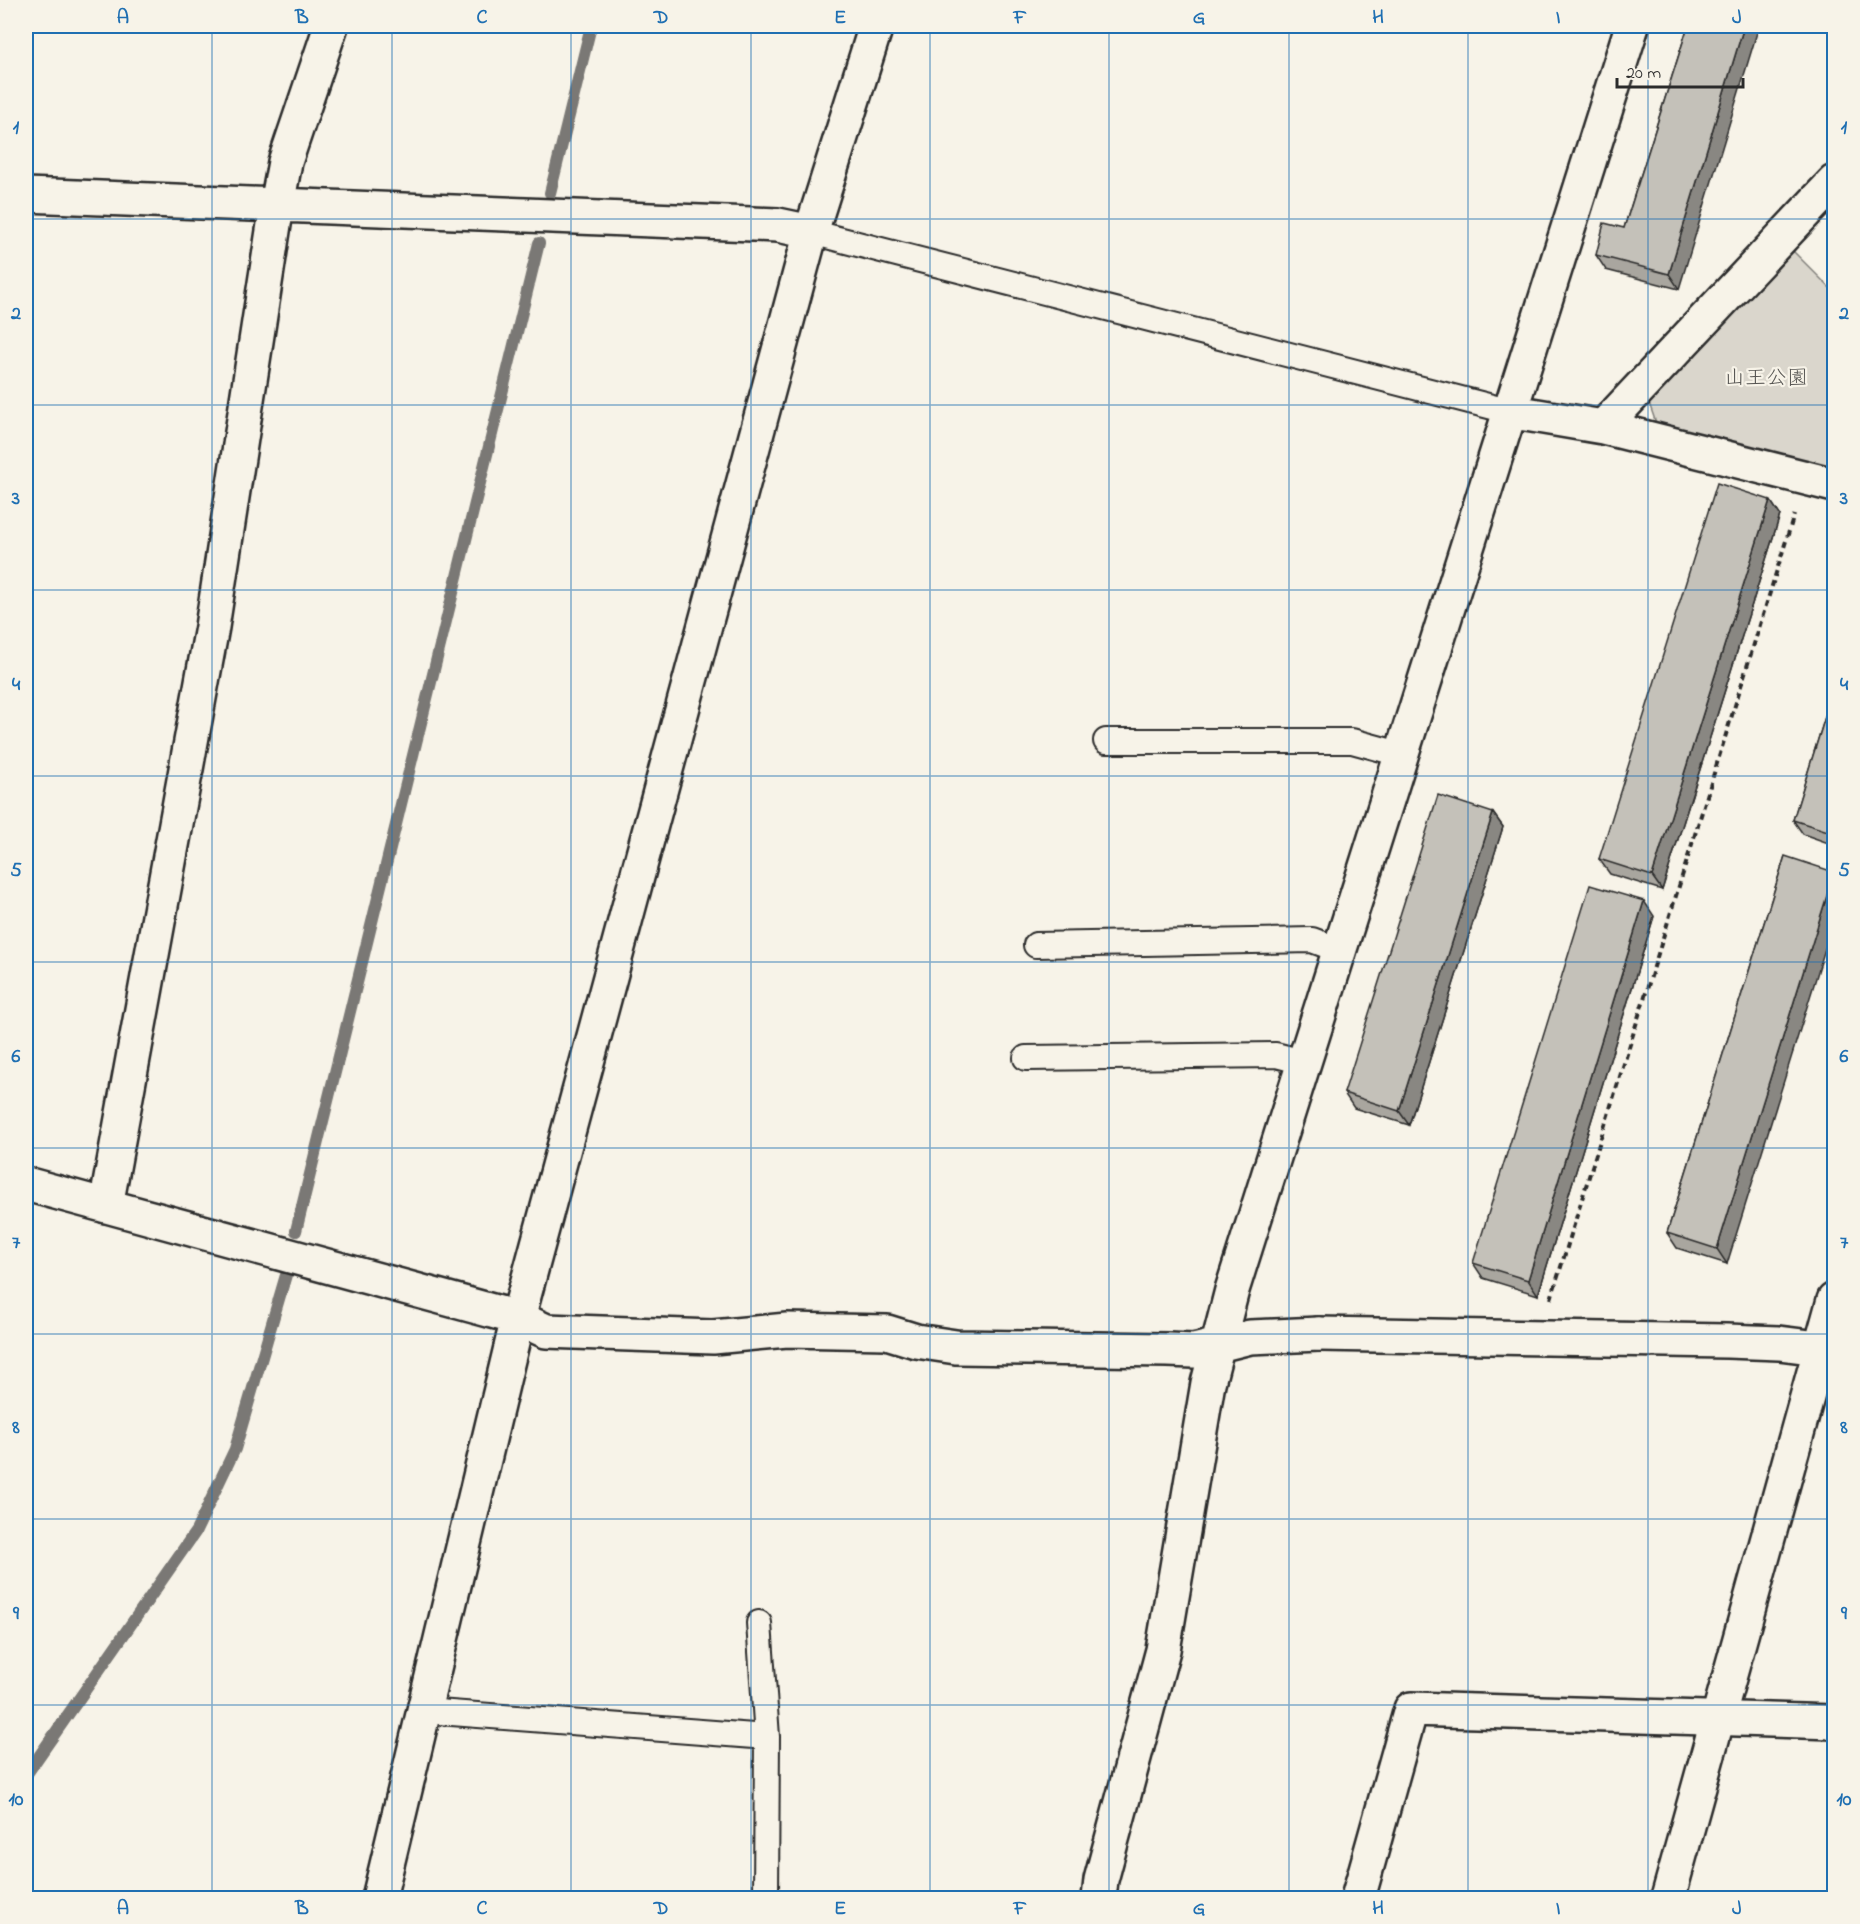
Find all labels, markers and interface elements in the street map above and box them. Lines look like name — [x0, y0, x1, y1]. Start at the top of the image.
text: A — [117, 4, 129, 33]
text: B — [294, 4, 309, 33]
text: C — [477, 4, 488, 33]
text: D — [653, 4, 668, 33]
text: E — [834, 4, 846, 33]
text: F — [1013, 4, 1027, 33]
text: G — [1193, 4, 1206, 33]
text: H — [1372, 4, 1384, 33]
text: I — [1556, 4, 1561, 33]
text: J — [1732, 4, 1742, 33]
scale bar — [1617, 51, 1743, 89]
text: 20 m — [1626, 61, 1661, 87]
text: 1 — [13, 114, 20, 143]
text: 1 — [1841, 114, 1848, 143]
text: 2 — [10, 300, 21, 329]
text: 2 — [1838, 300, 1849, 329]
park label: 山王公園 — [1724, 364, 1808, 394]
text: 3 — [11, 485, 20, 514]
text: 3 — [1839, 485, 1848, 514]
text: 4 — [12, 671, 21, 700]
text: 4 — [1840, 671, 1849, 700]
text: 5 — [10, 857, 22, 886]
text: 5 — [1838, 857, 1850, 886]
text: 6 — [12, 1043, 21, 1072]
text: 6 — [1840, 1043, 1849, 1072]
text: 7 — [12, 1229, 21, 1258]
text: 7 — [1840, 1229, 1849, 1258]
text: 8 — [11, 1414, 20, 1443]
text: 8 — [1839, 1414, 1848, 1443]
text: 9 — [12, 1600, 20, 1629]
text: 9 — [1840, 1600, 1848, 1629]
text: 10 — [9, 1786, 24, 1815]
text: 10 — [1837, 1786, 1852, 1815]
text: A — [117, 1895, 129, 1924]
text: B — [294, 1895, 309, 1924]
text: C — [477, 1895, 488, 1924]
text: D — [653, 1895, 668, 1924]
text: E — [834, 1895, 846, 1924]
text: F — [1013, 1895, 1027, 1924]
text: G — [1193, 1895, 1206, 1924]
text: H — [1372, 1895, 1384, 1924]
text: I — [1556, 1895, 1561, 1924]
text: J — [1732, 1895, 1742, 1924]

